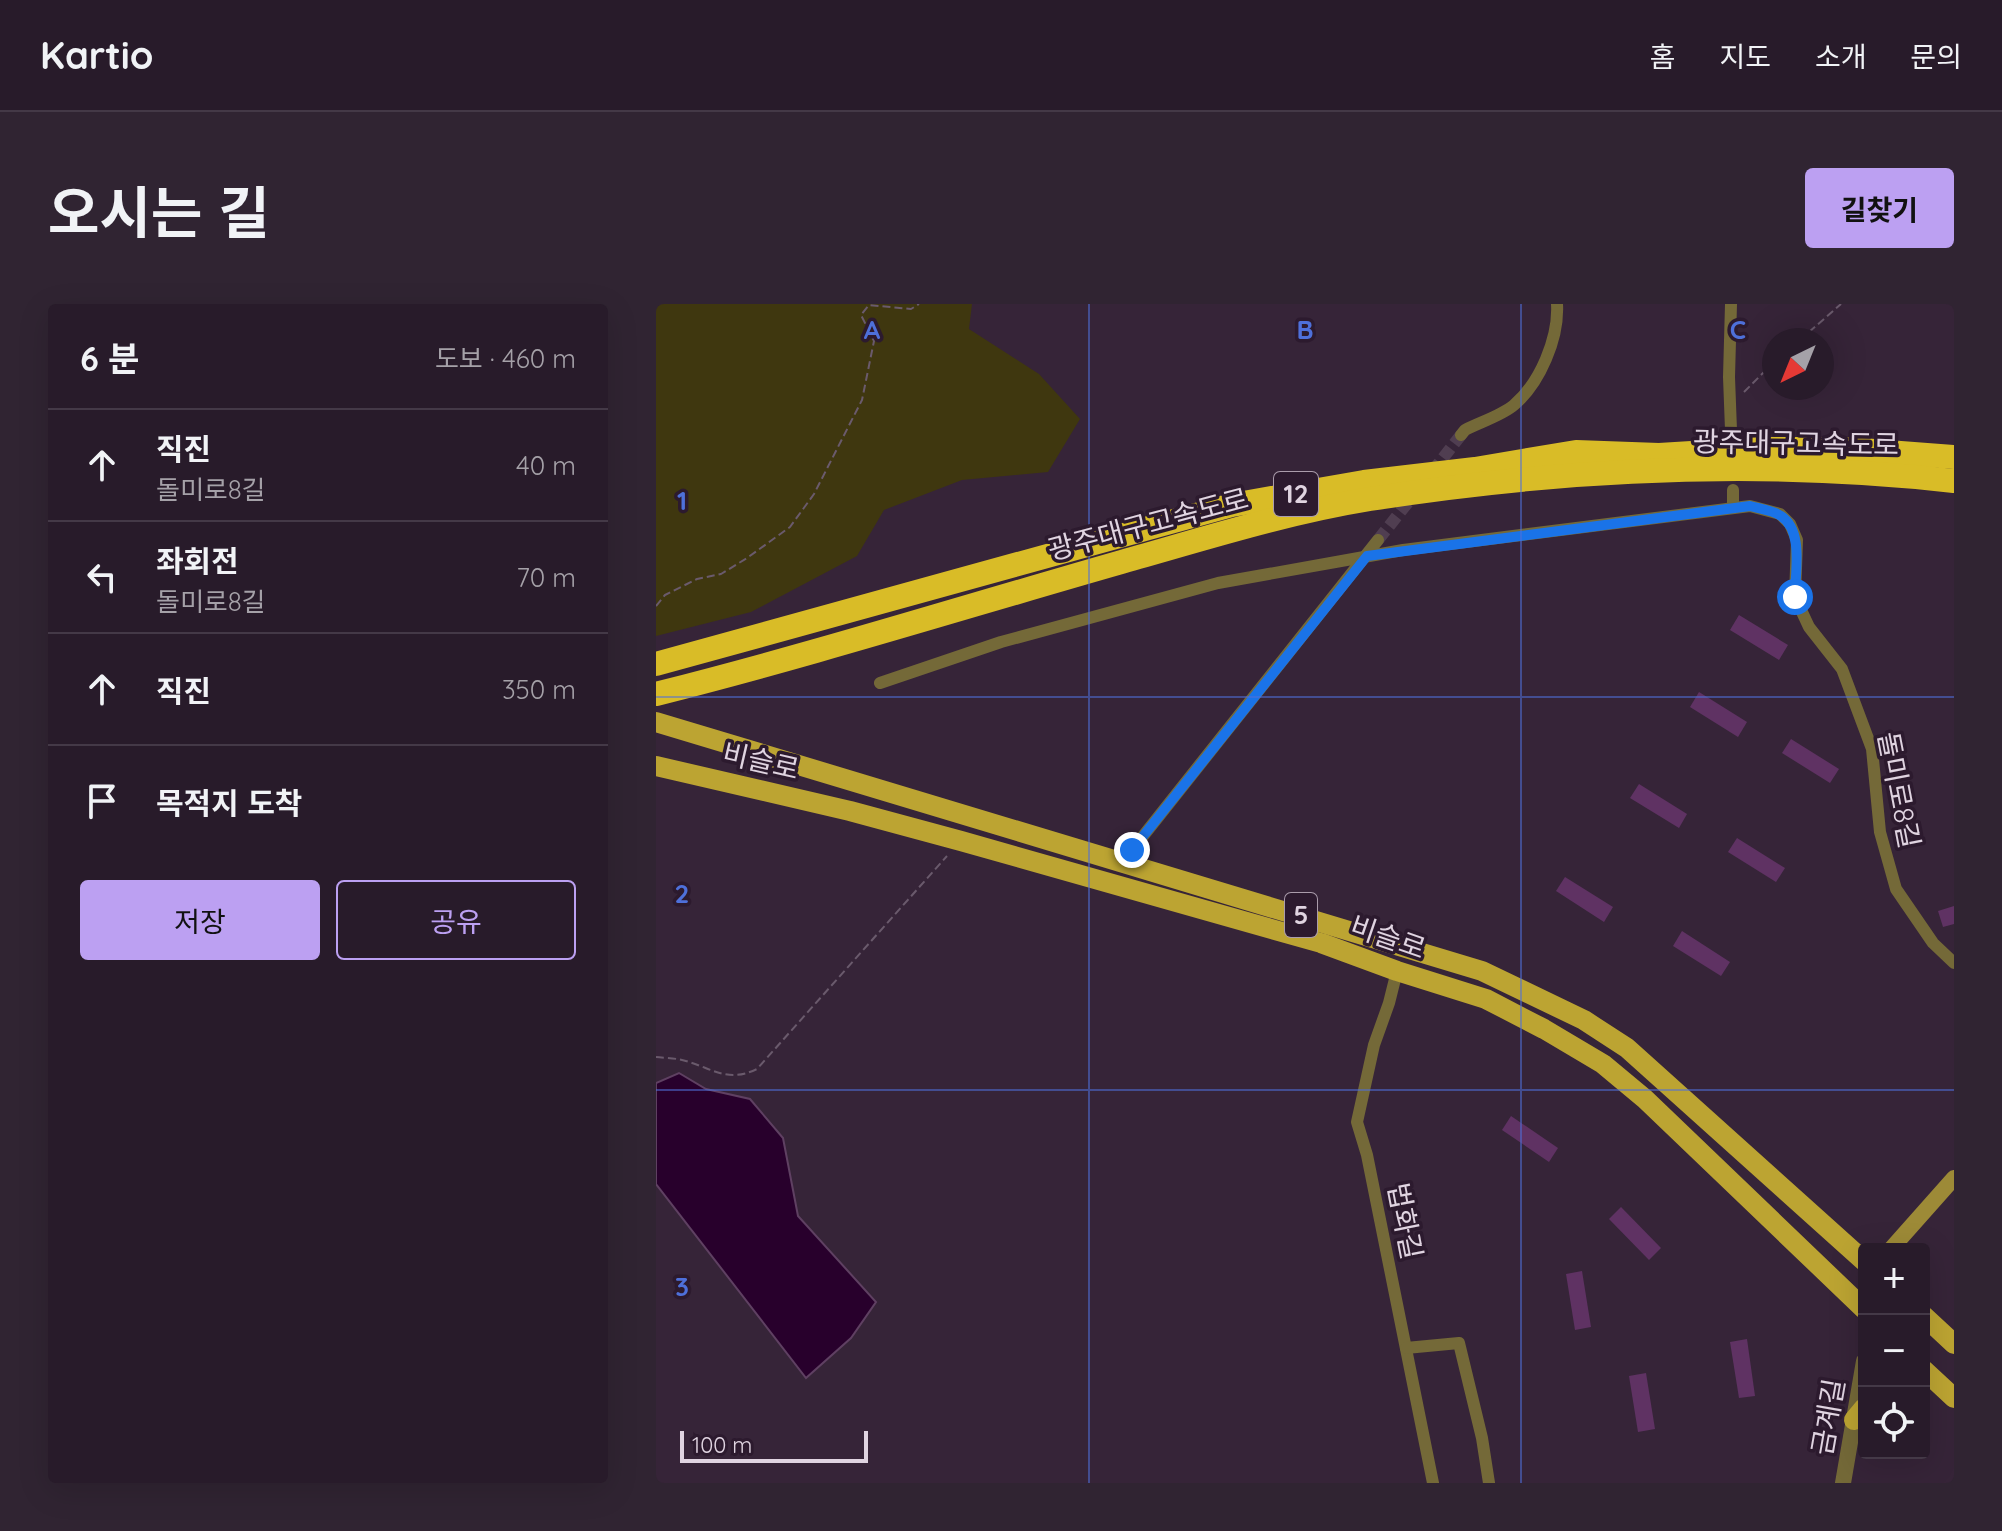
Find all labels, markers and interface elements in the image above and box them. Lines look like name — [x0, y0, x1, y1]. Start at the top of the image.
text: Kartio — [40, 31, 153, 79]
text: 홈 — [1650, 39, 1675, 74]
text: 지도 — [1719, 39, 1771, 74]
text: 소개 — [1815, 39, 1866, 74]
text: 문의 — [1910, 39, 1962, 74]
button: 길찾기 — [1805, 168, 1954, 248]
text: 오시는 길 — [48, 177, 270, 247]
text: A — [864, 313, 881, 346]
text: B — [1296, 313, 1314, 346]
text: C — [1730, 313, 1746, 346]
north arrow — [1762, 328, 1834, 400]
text: 6 분 — [80, 337, 140, 380]
text: 도보 · 460 m — [435, 342, 576, 375]
street label: 광주대구고속도로 — [1693, 423, 1899, 462]
text: 직진 — [156, 430, 211, 468]
icon: ahead — [80, 443, 124, 487]
text: 40 m — [516, 449, 576, 482]
road number: 12 — [1274, 472, 1318, 516]
text: 돌미로8길 — [156, 473, 266, 506]
street label: 광주대구고속도로 — [1044, 480, 1252, 567]
text: 1 — [677, 484, 687, 517]
text: 좌회전 — [156, 542, 239, 580]
icon: left — [80, 555, 124, 599]
text: 70 m — [516, 561, 576, 594]
route start — [1777, 579, 1813, 615]
text: 돌미로8길 — [156, 585, 266, 618]
icon: ahead — [80, 667, 124, 711]
text: 직진 — [156, 672, 211, 710]
text: 350 m — [502, 673, 576, 706]
street label: 돌미로8길 — [1871, 729, 1928, 851]
street label: 비슬로 — [720, 735, 803, 786]
icon: arrive — [80, 779, 124, 823]
text: 목적지 도착 — [156, 784, 302, 822]
route end — [1114, 832, 1150, 868]
text: 2 — [675, 877, 689, 910]
button: 저장 — [80, 880, 320, 960]
button: 공유 — [336, 880, 576, 960]
road number: 5 — [1285, 893, 1317, 937]
street label: 비슬로 — [1346, 907, 1430, 966]
street label: 법화길 — [1381, 1180, 1430, 1262]
map controls — [1858, 1243, 1930, 1459]
button: + — [1858, 1243, 1930, 1315]
text: 3 — [675, 1270, 689, 1303]
button: − — [1858, 1315, 1930, 1387]
street label: 금계길 — [1804, 1376, 1851, 1458]
button: locate — [1858, 1387, 1930, 1459]
scale bar — [680, 1427, 868, 1463]
text: 100 m — [692, 1431, 752, 1459]

